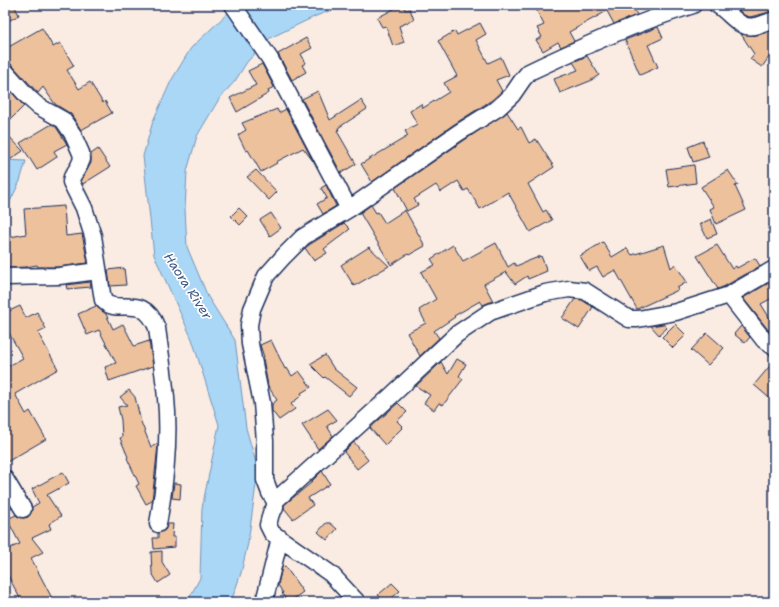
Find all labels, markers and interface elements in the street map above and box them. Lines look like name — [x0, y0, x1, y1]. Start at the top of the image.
water label: Haora River — [160, 249, 216, 323]

